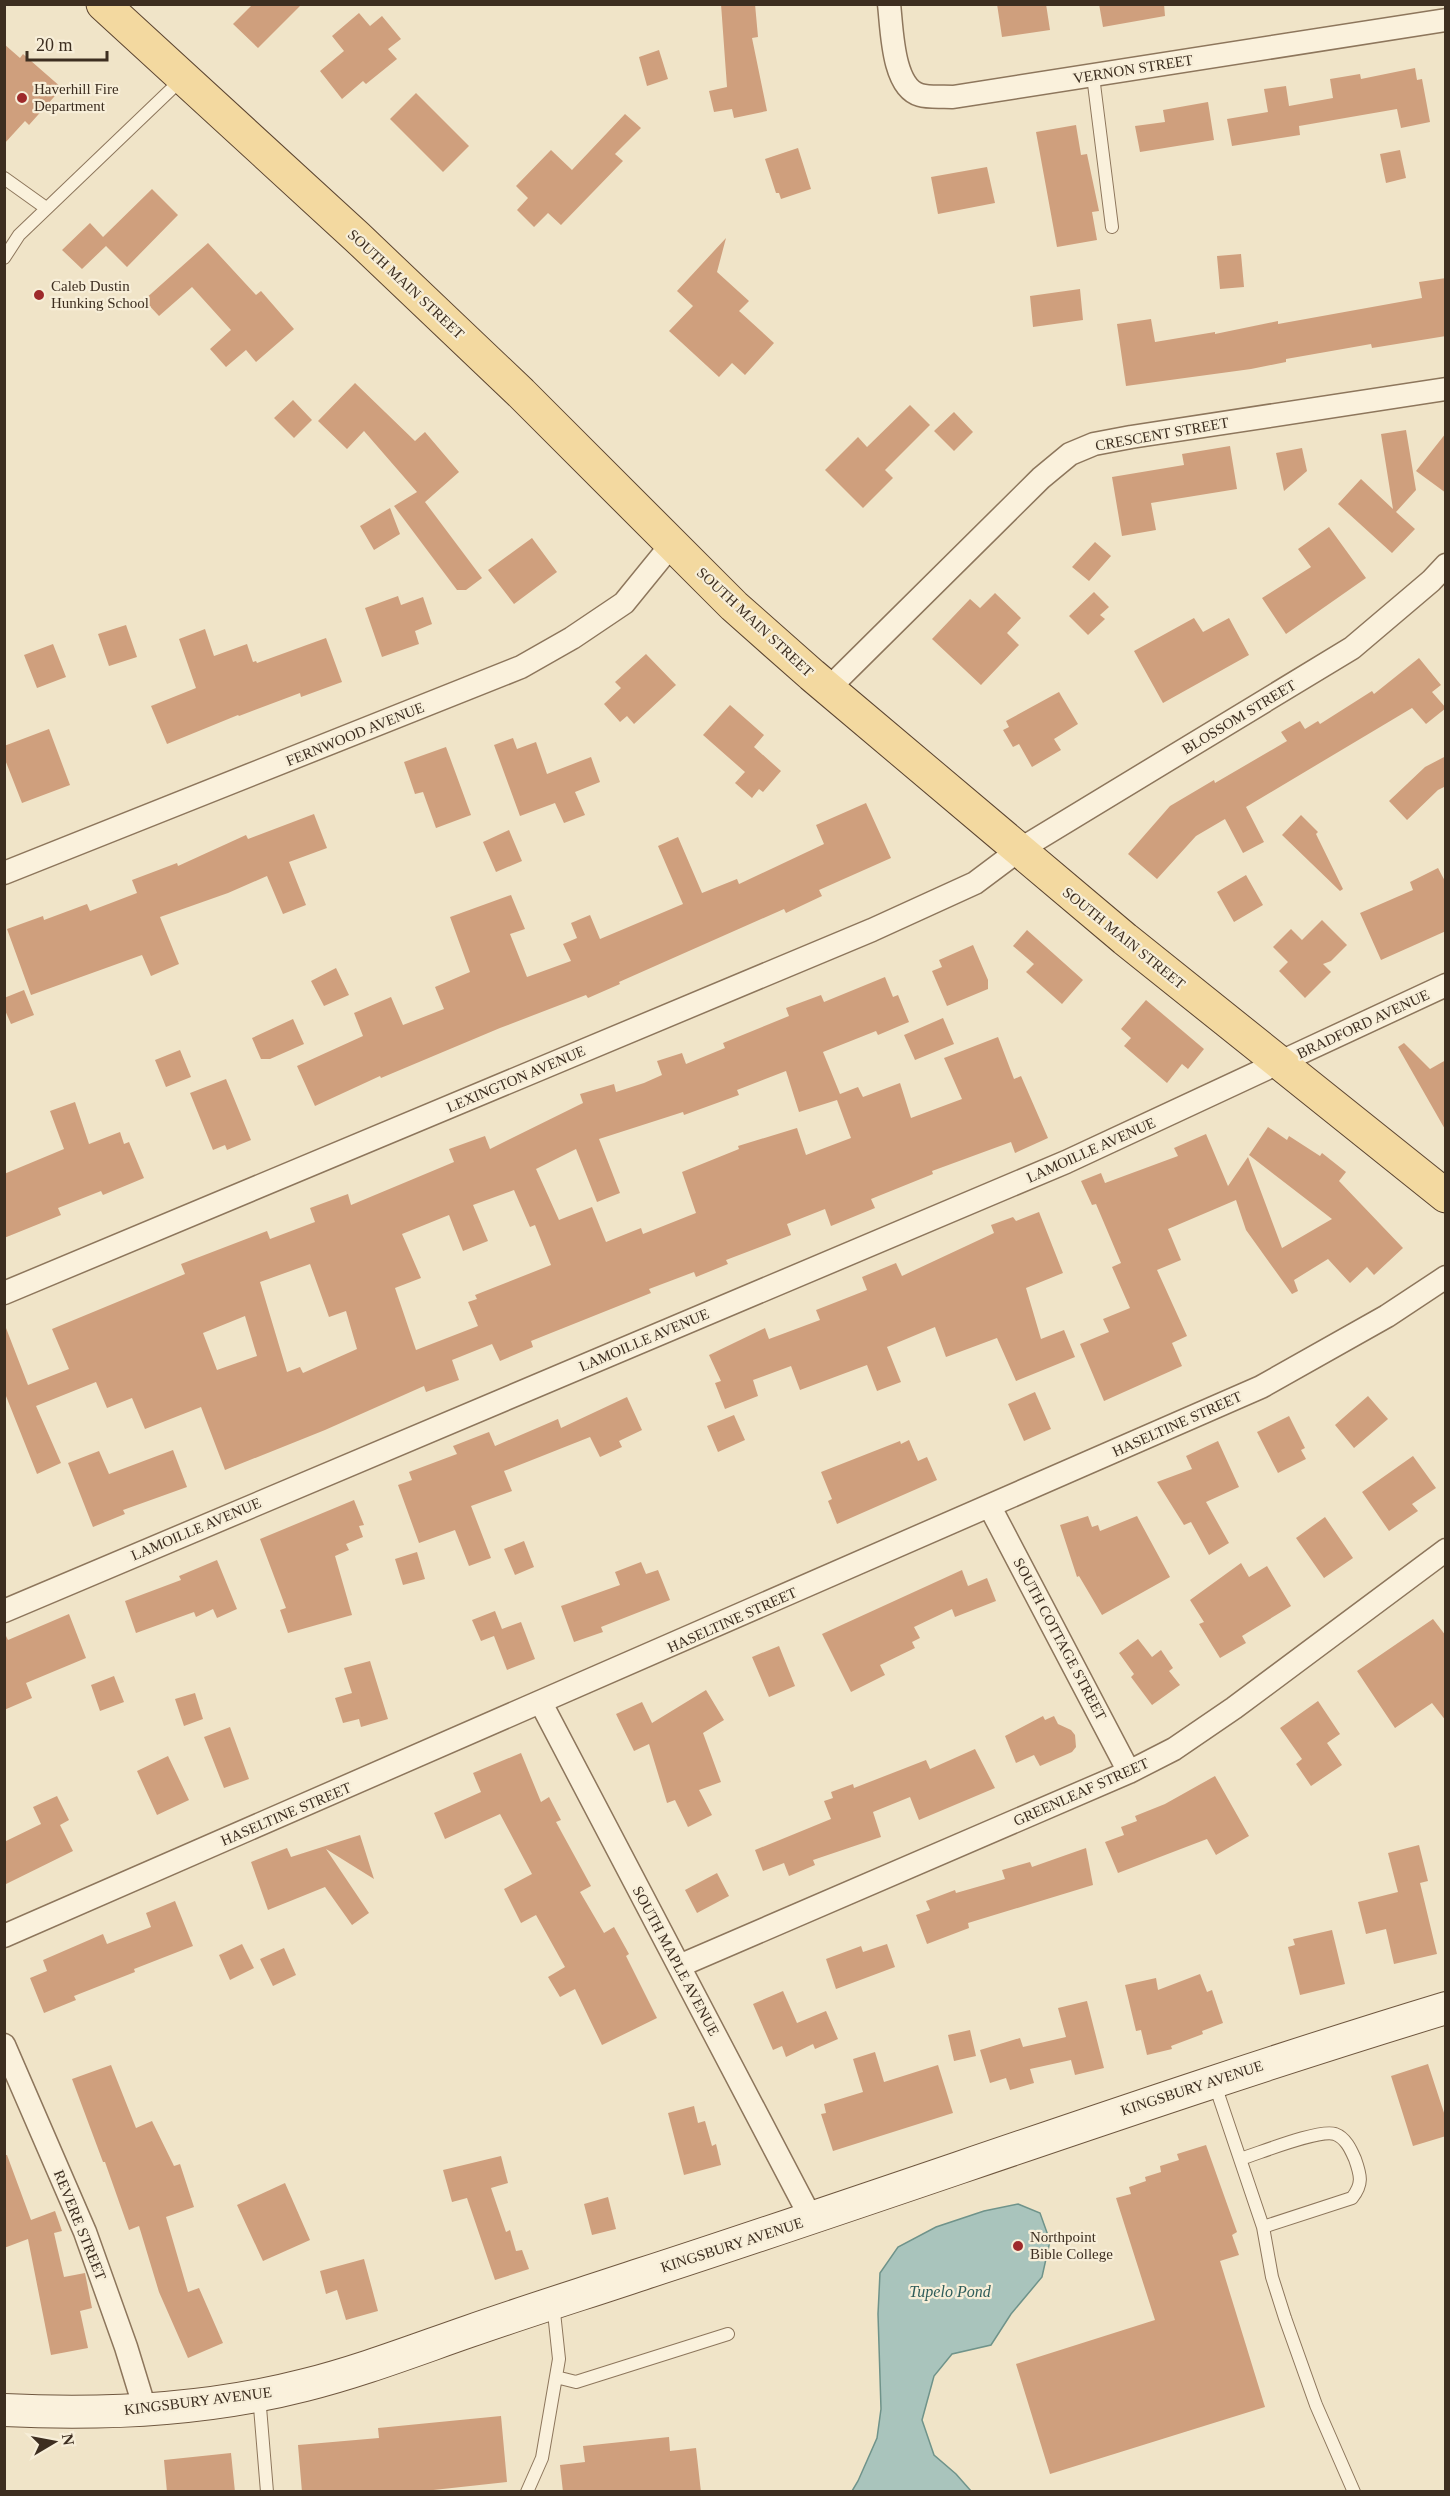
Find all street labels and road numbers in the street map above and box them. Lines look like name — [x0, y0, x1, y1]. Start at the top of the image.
street label: VERNON STREET — [1072, 52, 1194, 86]
street label: SOUTH MAIN STREET — [345, 226, 467, 342]
street label: CRESCENT STREET — [1094, 414, 1230, 454]
street label: SOUTH MAIN STREET — [694, 564, 816, 680]
street label: BLOSSOM STREET — [1179, 677, 1299, 757]
street label: FERNWOOD AVENUE — [284, 699, 426, 769]
street label: SOUTH MAIN STREET — [1060, 884, 1188, 992]
street label: BRADFORD AVENUE — [1294, 986, 1432, 1062]
street label: LEXINGTON AVENUE — [444, 1043, 588, 1115]
street label: LAMOILLE AVENUE — [1024, 1114, 1158, 1186]
street label: LAMOILLE AVENUE — [577, 1305, 711, 1375]
street label: HASELTINE STREET — [1110, 1388, 1244, 1460]
street label: LAMOILLE AVENUE — [129, 1494, 263, 1564]
street label: SOUTH COTTAGE STREET — [1010, 1555, 1110, 1723]
street label: HASELTINE STREET — [665, 1584, 799, 1656]
street label: GREENLEAF STREET — [1011, 1755, 1151, 1829]
street label: HASELTINE STREET — [219, 1779, 353, 1849]
street label: SOUTH MAPLE AVENUE — [630, 1883, 722, 2039]
street label: KINGSBURY AVENUE — [1119, 2057, 1265, 2119]
street label: REVERE STREET — [51, 2168, 109, 2282]
street label: KINGSBURY AVENUE — [659, 2214, 805, 2276]
street label: KINGSBURY AVENUE — [123, 2384, 273, 2418]

